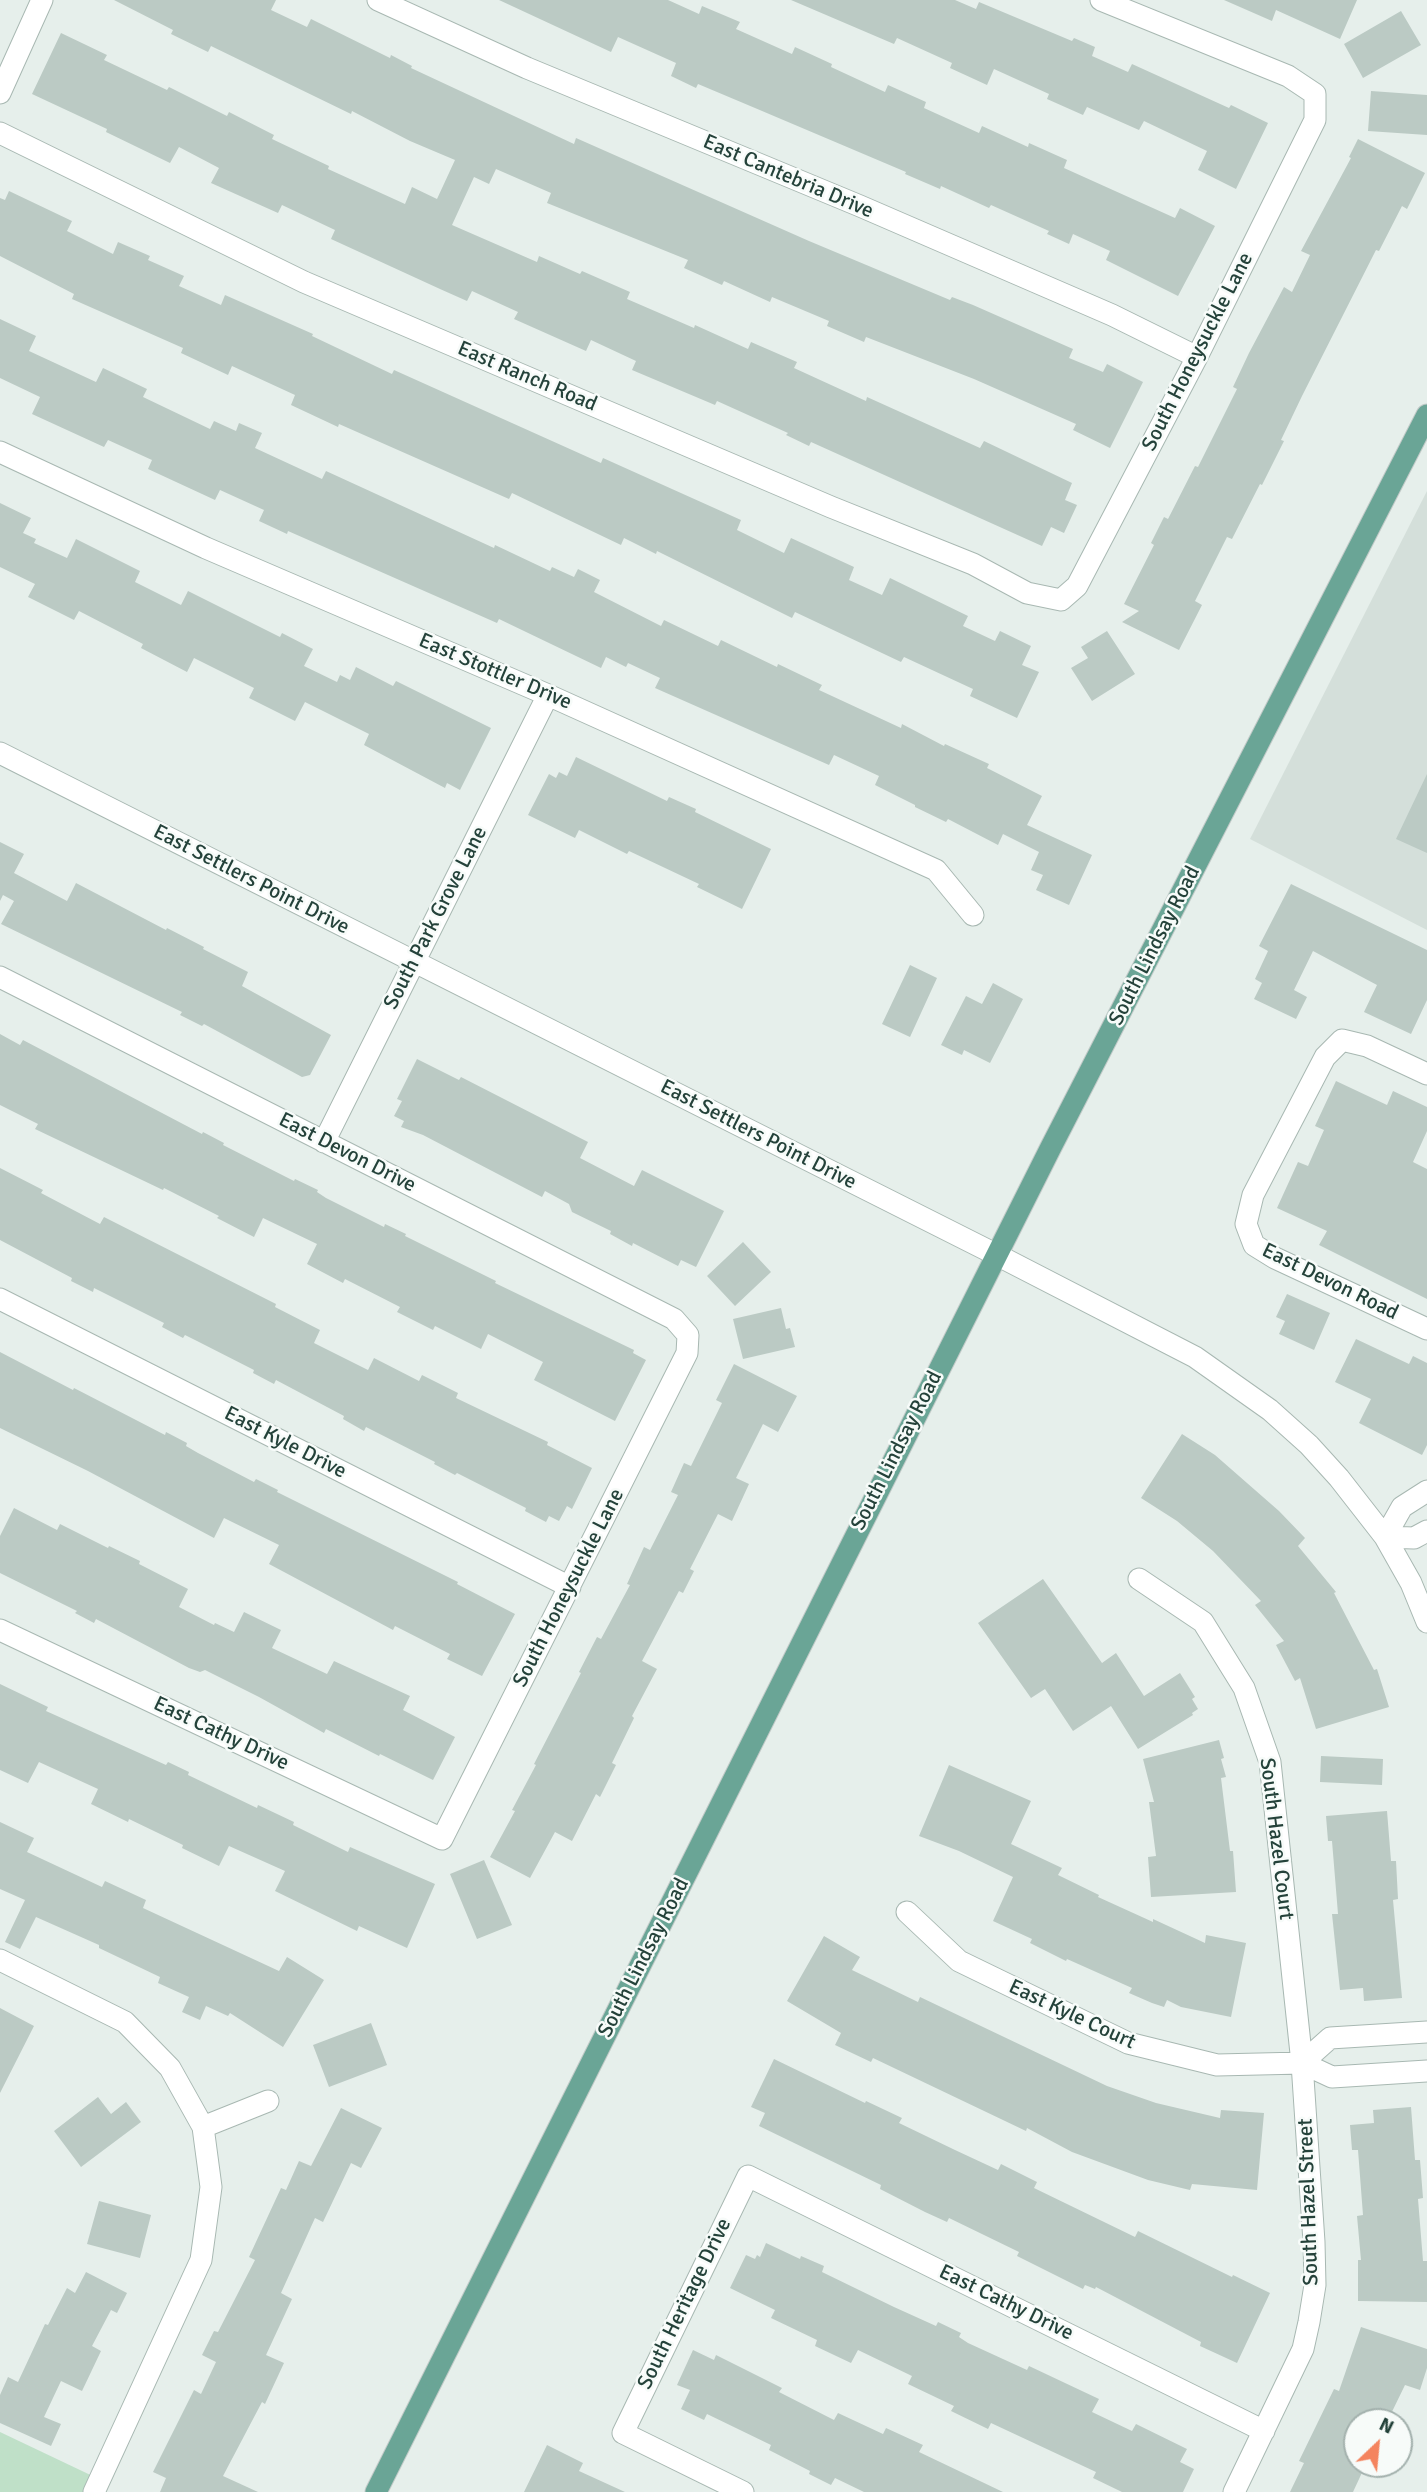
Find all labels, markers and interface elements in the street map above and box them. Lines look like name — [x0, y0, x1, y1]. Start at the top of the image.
street label: East Cantebria Drive — [699, 130, 877, 224]
street label: South Honeysuckle Lane — [1137, 249, 1259, 455]
street label: East Ranch Road — [453, 336, 601, 418]
street label: East Stottler Drive — [415, 628, 575, 716]
street label: East Settlers Point Drive — [149, 820, 353, 940]
street label: South Park Grove Lane — [379, 822, 493, 1014]
street label: South Lindsay Road — [1104, 862, 1206, 1030]
street label: East Settlers Point Drive — [656, 1075, 860, 1195]
street label: East Devon Drive — [274, 1108, 420, 1198]
street label: East Devon Road — [1258, 1238, 1402, 1326]
street label: South Lindsay Road — [846, 1367, 948, 1535]
street label: East Kyle Drive — [220, 1401, 350, 1485]
street label: South Honeysuckle Lane — [508, 1485, 630, 1691]
street label: East Cathy Drive — [149, 1692, 293, 1776]
street label: South Hazel Court — [1254, 1757, 1298, 1921]
street label: South Lindsay Road — [593, 1874, 695, 2042]
street label: East Kyle Court — [1005, 1975, 1139, 2055]
street label: South Hazel Street — [1293, 2118, 1325, 2286]
street label: South Heritage Drive — [633, 2214, 737, 2394]
street label: East Cathy Drive — [935, 2260, 1077, 2346]
north arrow — [1343, 2408, 1413, 2478]
text: N — [1375, 2412, 1398, 2440]

